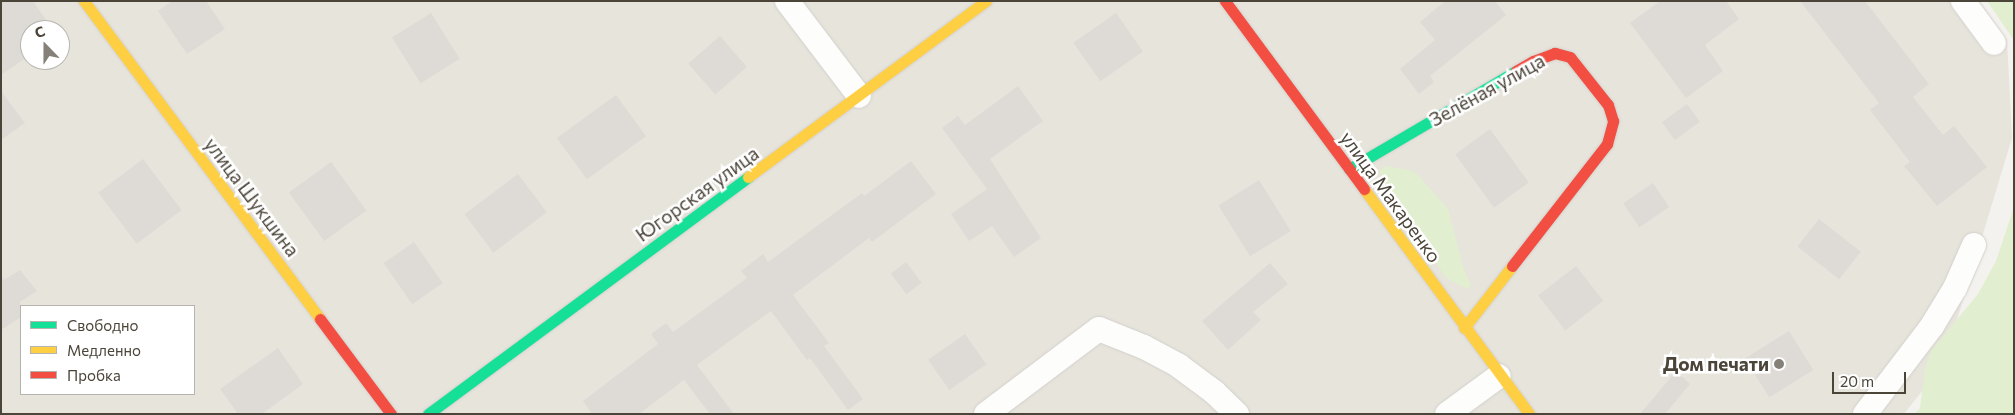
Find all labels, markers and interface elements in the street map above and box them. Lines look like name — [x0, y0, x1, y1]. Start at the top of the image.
north arrow — [20, 20, 70, 70]
text: С — [32, 22, 47, 41]
street label: Зелёная улица — [1425, 49, 1549, 131]
street label: улица Макаренко — [1336, 127, 1446, 267]
street label: улица Шукшина — [200, 133, 304, 261]
street label: Югорская улица — [631, 142, 763, 246]
legend — [20, 305, 195, 395]
text: Свободно — [67, 316, 138, 334]
text: Медленно — [67, 341, 141, 359]
place label: Дом печати — [1663, 353, 1769, 375]
marker: Дом печати — [1773, 358, 1785, 370]
scale bar — [1835, 362, 1909, 394]
text: Пробка — [67, 366, 121, 384]
text: 20 m — [1840, 372, 1874, 390]

